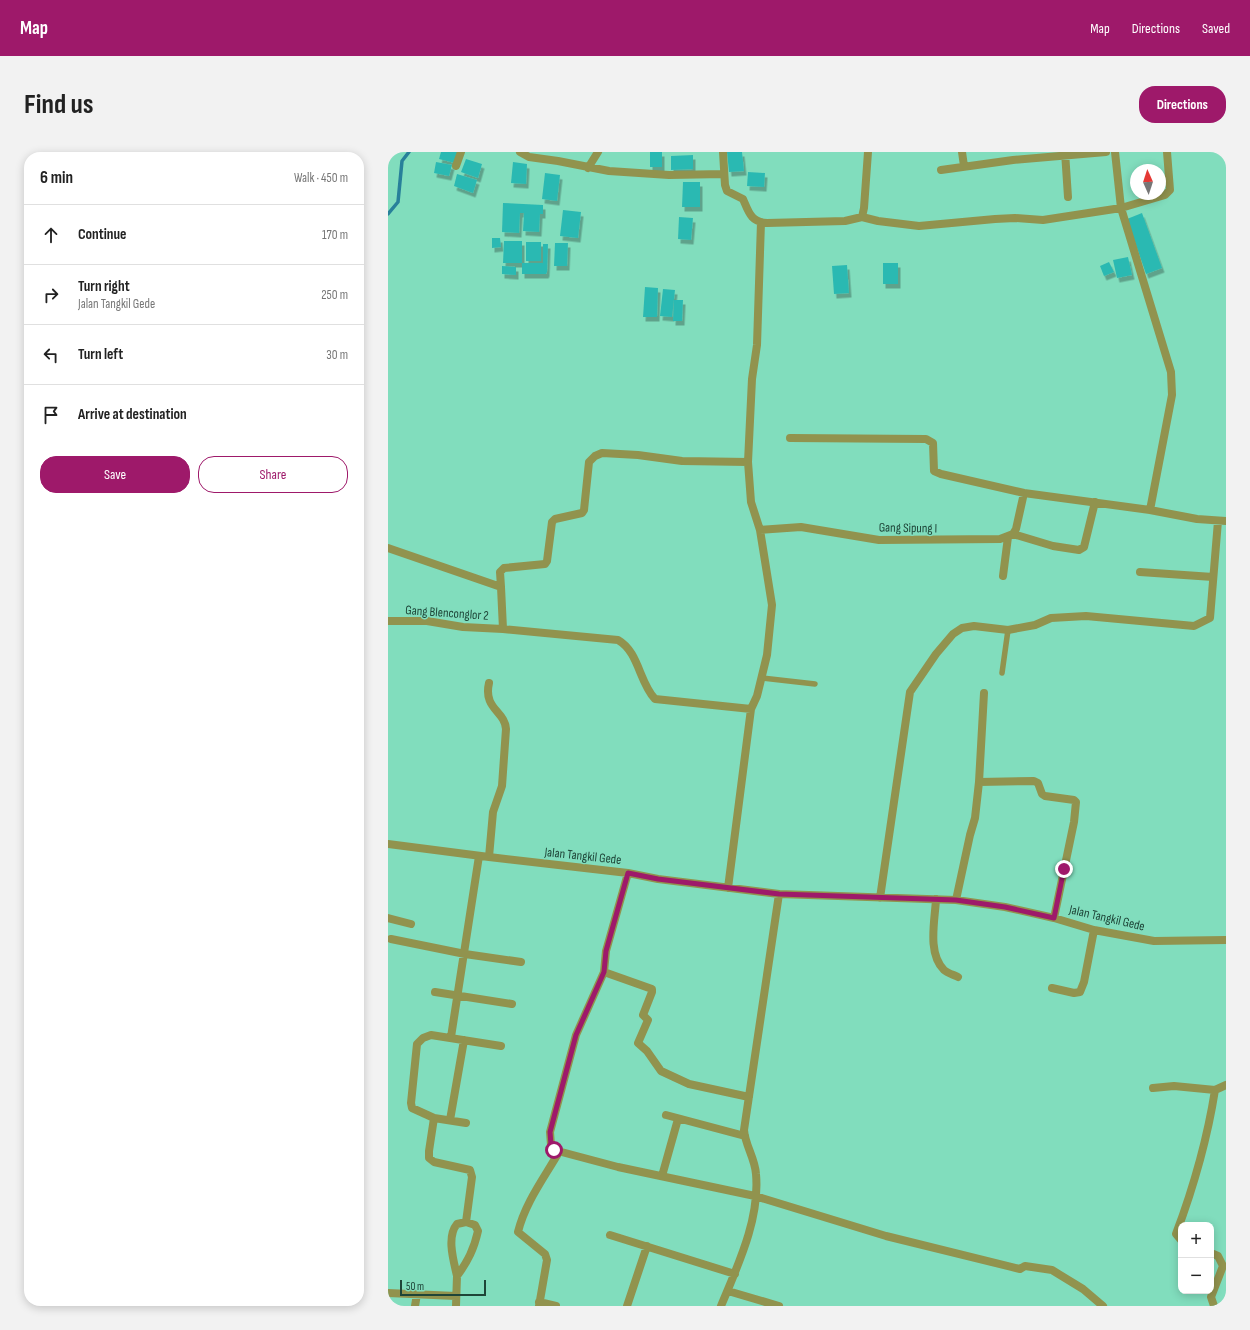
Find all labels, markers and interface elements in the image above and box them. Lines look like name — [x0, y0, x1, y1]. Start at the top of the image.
text: Map — [20, 17, 48, 40]
text: Map — [1090, 20, 1110, 37]
text: Directions — [1132, 20, 1180, 37]
text: Saved — [1202, 20, 1230, 37]
button: Directions — [1139, 86, 1226, 123]
text: Find us — [24, 88, 93, 121]
north arrow — [1130, 164, 1166, 200]
text: 6 min — [40, 168, 73, 188]
text: Walk · 450 m — [294, 170, 348, 186]
icon: ahead — [40, 224, 62, 246]
text: Continue — [78, 225, 127, 244]
text: 170 m — [322, 227, 348, 243]
text: Turn right — [78, 277, 130, 296]
icon: right — [40, 284, 62, 306]
text: 250 m — [321, 287, 348, 303]
text: Jalan Tangkil Gede — [78, 296, 155, 312]
icon: left — [40, 344, 62, 366]
text: Turn left — [78, 345, 123, 364]
text: 30 m — [326, 347, 348, 363]
icon: arrive — [40, 404, 62, 426]
text: Arrive at destination — [78, 405, 187, 424]
button: Save — [40, 456, 190, 493]
button: Share — [198, 456, 348, 493]
street label: Gang Sipung I — [879, 519, 937, 537]
street label: Gang Blenconglor 2 — [405, 602, 489, 624]
street label: Jalan Tangkil Gede — [543, 844, 622, 868]
route end — [1055, 860, 1073, 878]
street label: Jalan Tangkil Gede — [1067, 901, 1146, 934]
route start — [545, 1141, 563, 1159]
map controls — [1178, 1222, 1214, 1294]
button: + — [1178, 1222, 1214, 1258]
button: − — [1178, 1258, 1214, 1294]
scale bar — [400, 1278, 486, 1297]
text: 50 m — [406, 1280, 424, 1293]

